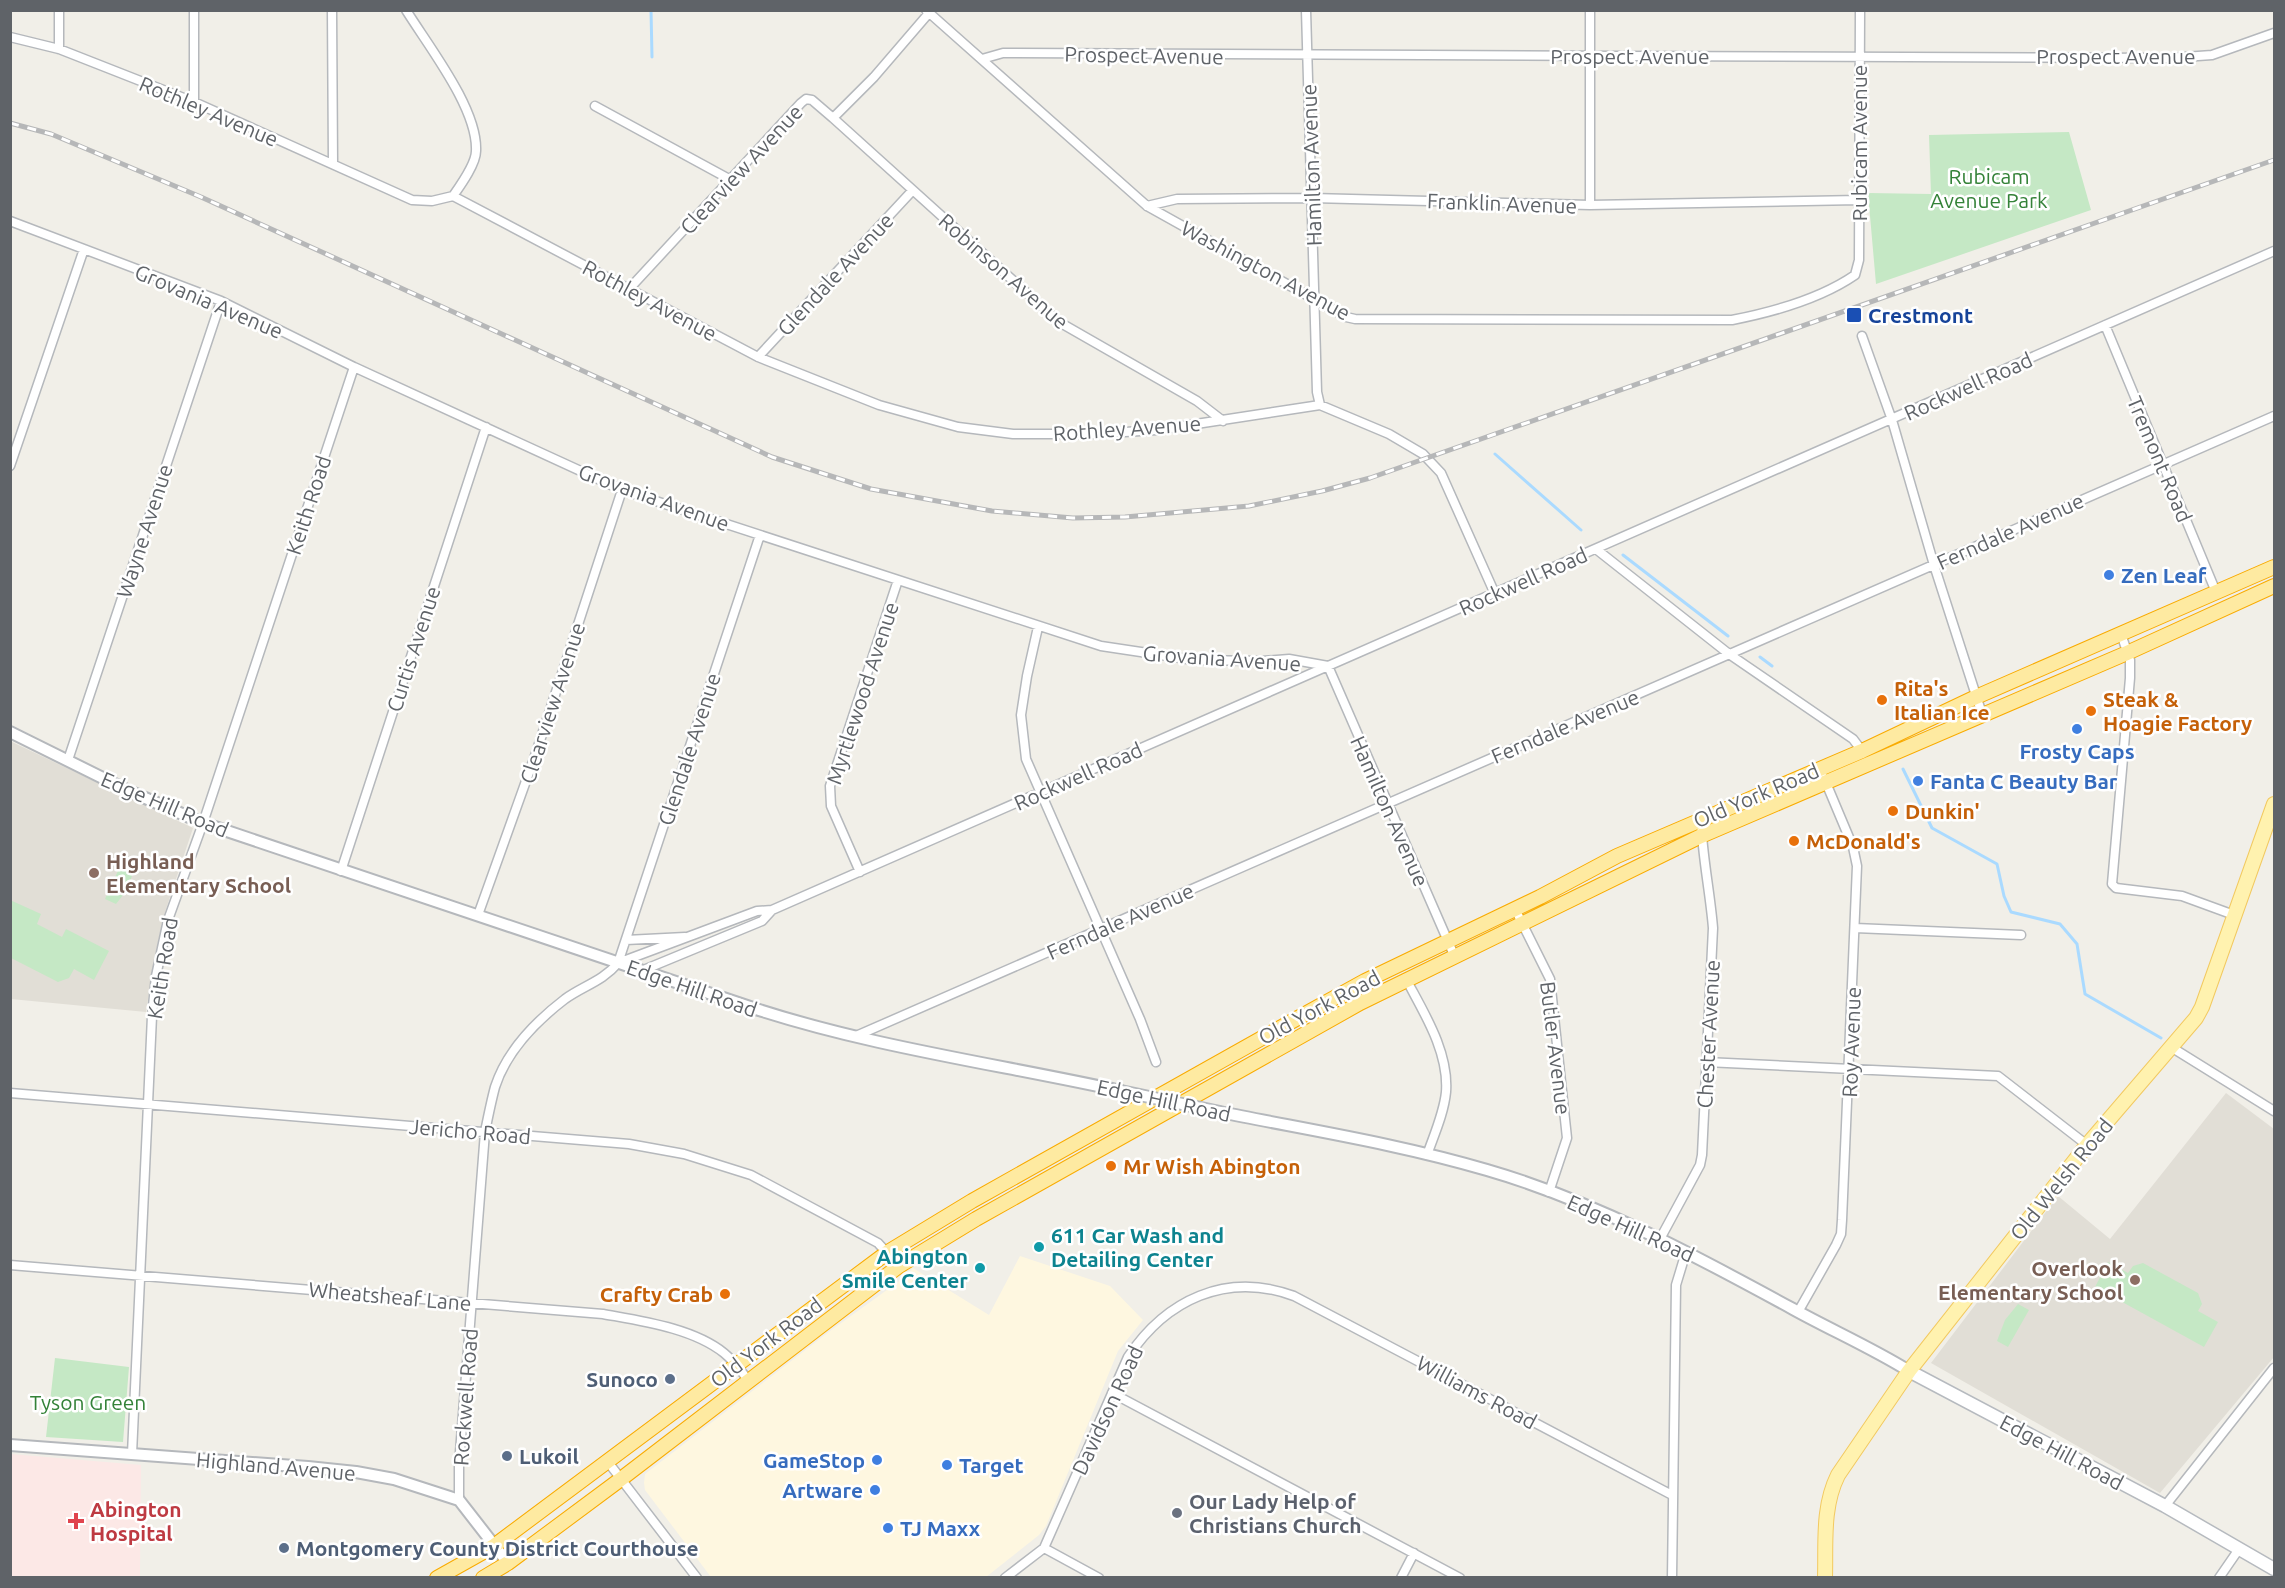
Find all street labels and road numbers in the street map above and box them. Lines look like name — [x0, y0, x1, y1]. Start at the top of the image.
street label: Prospect Avenue — [1064, 42, 1224, 68]
street label: Prospect Avenue — [1550, 44, 1710, 68]
street label: Prospect Avenue — [2036, 44, 2196, 68]
street label: Rubicam Avenue — [1847, 65, 1871, 221]
street label: Rothley Avenue — [136, 71, 282, 151]
street label: Hamilton Avenue — [1296, 84, 1326, 246]
street label: Clearview Avenue — [675, 99, 807, 239]
street label: Franklin Avenue — [1427, 188, 1577, 218]
street label: Glendale Avenue — [772, 208, 898, 340]
street label: Robinson Avenue — [934, 208, 1074, 334]
street label: Washington Avenue — [1177, 215, 1355, 325]
street label: Rothley Avenue — [579, 255, 721, 345]
street label: Grovania Avenue — [131, 259, 287, 343]
street label: Rockwell Road — [1900, 347, 2036, 425]
street label: Tremont Road — [2123, 392, 2197, 526]
street label: Rothley Avenue — [1052, 411, 1202, 445]
street label: Keith Road — [281, 452, 335, 558]
street label: Grovania Avenue — [575, 459, 733, 535]
street label: Wayne Avenue — [111, 461, 177, 601]
street label: Ferndale Avenue — [1933, 488, 2087, 574]
street label: Rockwell Road — [1455, 542, 1591, 620]
street label: Curtis Avenue — [381, 583, 445, 715]
street label: Myrtlewood Avenue — [821, 599, 903, 787]
street label: Clearview Avenue — [515, 619, 589, 787]
street label: Grovania Avenue — [1142, 640, 1302, 676]
street label: Glendale Avenue — [653, 670, 725, 828]
street label: Ferndale Avenue — [1487, 684, 1643, 768]
street label: Hamilton Avenue — [1346, 732, 1434, 890]
street label: Rockwell Road — [1010, 737, 1146, 815]
street label: Old York Road — [1690, 758, 1822, 832]
street label: Edge Hill Road — [98, 766, 232, 842]
street label: Ferndale Avenue — [1043, 878, 1197, 964]
street label: Keith Road — [142, 915, 182, 1021]
street label: Edge Hill Road — [624, 954, 760, 1022]
street label: Chester Avenue — [1692, 959, 1724, 1109]
street label: Old York Road — [1254, 965, 1384, 1049]
street label: Butler Avenue — [1536, 980, 1576, 1116]
street label: Roy Avenue — [1837, 986, 1865, 1098]
street label: Edge Hill Road — [1095, 1074, 1233, 1126]
street label: Old Welsh Road — [2005, 1113, 2117, 1245]
street label: Jericho Road — [408, 1114, 532, 1148]
street label: Edge Hill Road — [1564, 1189, 1698, 1267]
street label: Wheatsheaf Lane — [308, 1277, 472, 1315]
street label: Old York Road — [705, 1292, 827, 1392]
street label: Rockwell Road — [448, 1327, 482, 1467]
street label: Davidson Road — [1067, 1342, 1147, 1478]
street label: Williams Road — [1413, 1350, 1541, 1434]
street label: Edge Hill Road — [1996, 1409, 2128, 1495]
street label: Highland Avenue — [195, 1447, 357, 1485]

